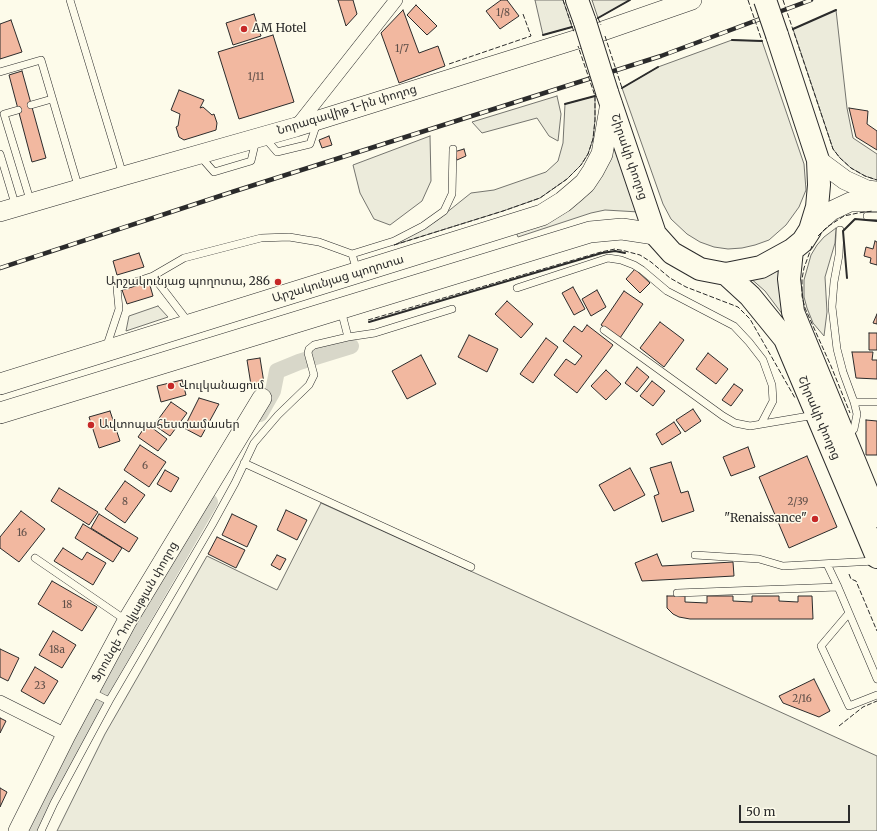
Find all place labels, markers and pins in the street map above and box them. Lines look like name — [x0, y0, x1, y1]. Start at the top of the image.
place label: AM Hotel — [252, 22, 306, 36]
marker: AM Hotel — [239, 24, 249, 34]
place label: Արշակունյաց պողոտա, 286 — [106, 275, 270, 289]
marker: Արշակունյաց պողոտա, 286 — [273, 277, 283, 287]
place label: Վուլկանացում — [179, 379, 264, 393]
marker: Վուլկանացում — [166, 381, 176, 391]
place label: Ավտոպահեստամասեր — [99, 418, 240, 432]
marker: Ավտոպահեստամասեր — [86, 420, 96, 430]
place label: "Renaissance" — [724, 512, 807, 526]
marker: "Renaissance" — [810, 514, 820, 524]

